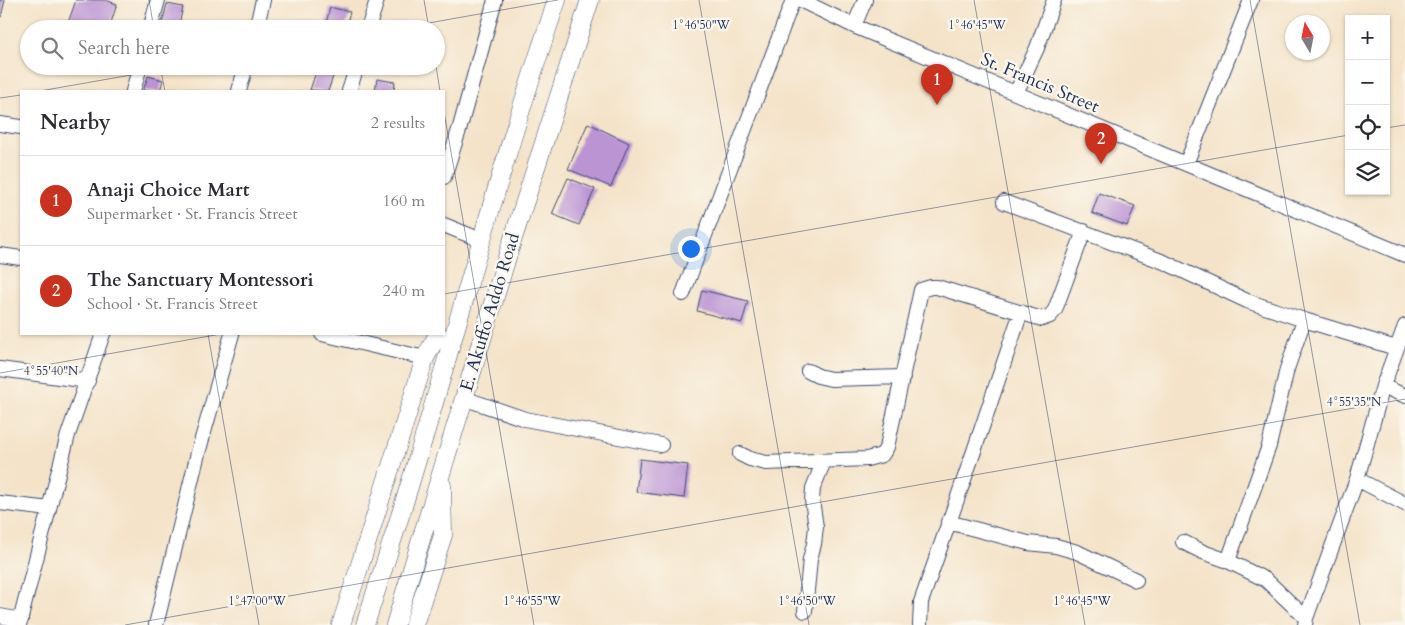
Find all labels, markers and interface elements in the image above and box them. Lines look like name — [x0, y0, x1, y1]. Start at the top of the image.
north arrow — [1285, 15, 1330, 60]
map controls — [1345, 15, 1390, 195]
button: + — [1345, 15, 1390, 60]
text: 1°46'50"W — [672, 17, 731, 33]
text: 1°46'45"W — [948, 17, 1007, 33]
search box — [20, 20, 445, 75]
icon: search — [38, 34, 66, 62]
text: Search here — [78, 35, 170, 61]
street label: St. Francis Street — [977, 47, 1103, 119]
button: − — [1345, 60, 1390, 105]
pin: 1 — [921, 64, 953, 105]
button: locate — [1345, 105, 1390, 150]
text: Nearby — [40, 108, 111, 137]
text: 2 results — [371, 112, 425, 134]
pin: 2 — [1085, 123, 1117, 164]
button: layers — [1345, 150, 1390, 195]
text: Anaji Choice Mart — [87, 177, 249, 203]
text: 1 — [52, 190, 60, 212]
text: 160 m — [383, 190, 425, 212]
text: Supermarket · St. Francis Street — [87, 203, 298, 225]
street label: E. Akuffo Addo Road — [454, 229, 526, 394]
your location — [678, 236, 704, 262]
text: The Sanctuary Montessori — [87, 267, 314, 293]
text: 2 — [52, 280, 60, 302]
text: 240 m — [383, 280, 425, 302]
text: School · St. Francis Street — [87, 293, 257, 315]
text: 4°55'40"N — [24, 363, 79, 379]
text: 4°55'35"N — [1327, 394, 1382, 410]
text: 1°47'00"W — [228, 593, 287, 609]
text: 1°46'55"W — [503, 593, 562, 609]
text: 1°46'50"W — [778, 593, 837, 609]
text: 1°46'45"W — [1053, 593, 1112, 609]

